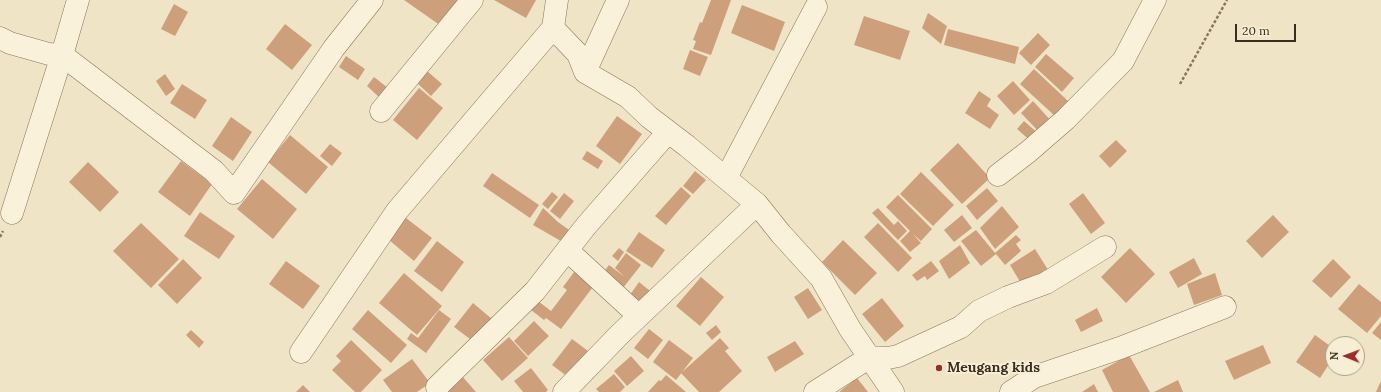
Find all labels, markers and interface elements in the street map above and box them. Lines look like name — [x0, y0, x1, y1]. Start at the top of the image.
scale bar — [1237, 16, 1298, 42]
text: 20 m — [1242, 23, 1270, 38]
north arrow — [1325, 336, 1365, 376]
text: N — [1327, 351, 1341, 360]
place label: Meugang kids — [947, 360, 1040, 376]
marker: Meugang kids — [934, 363, 944, 373]

